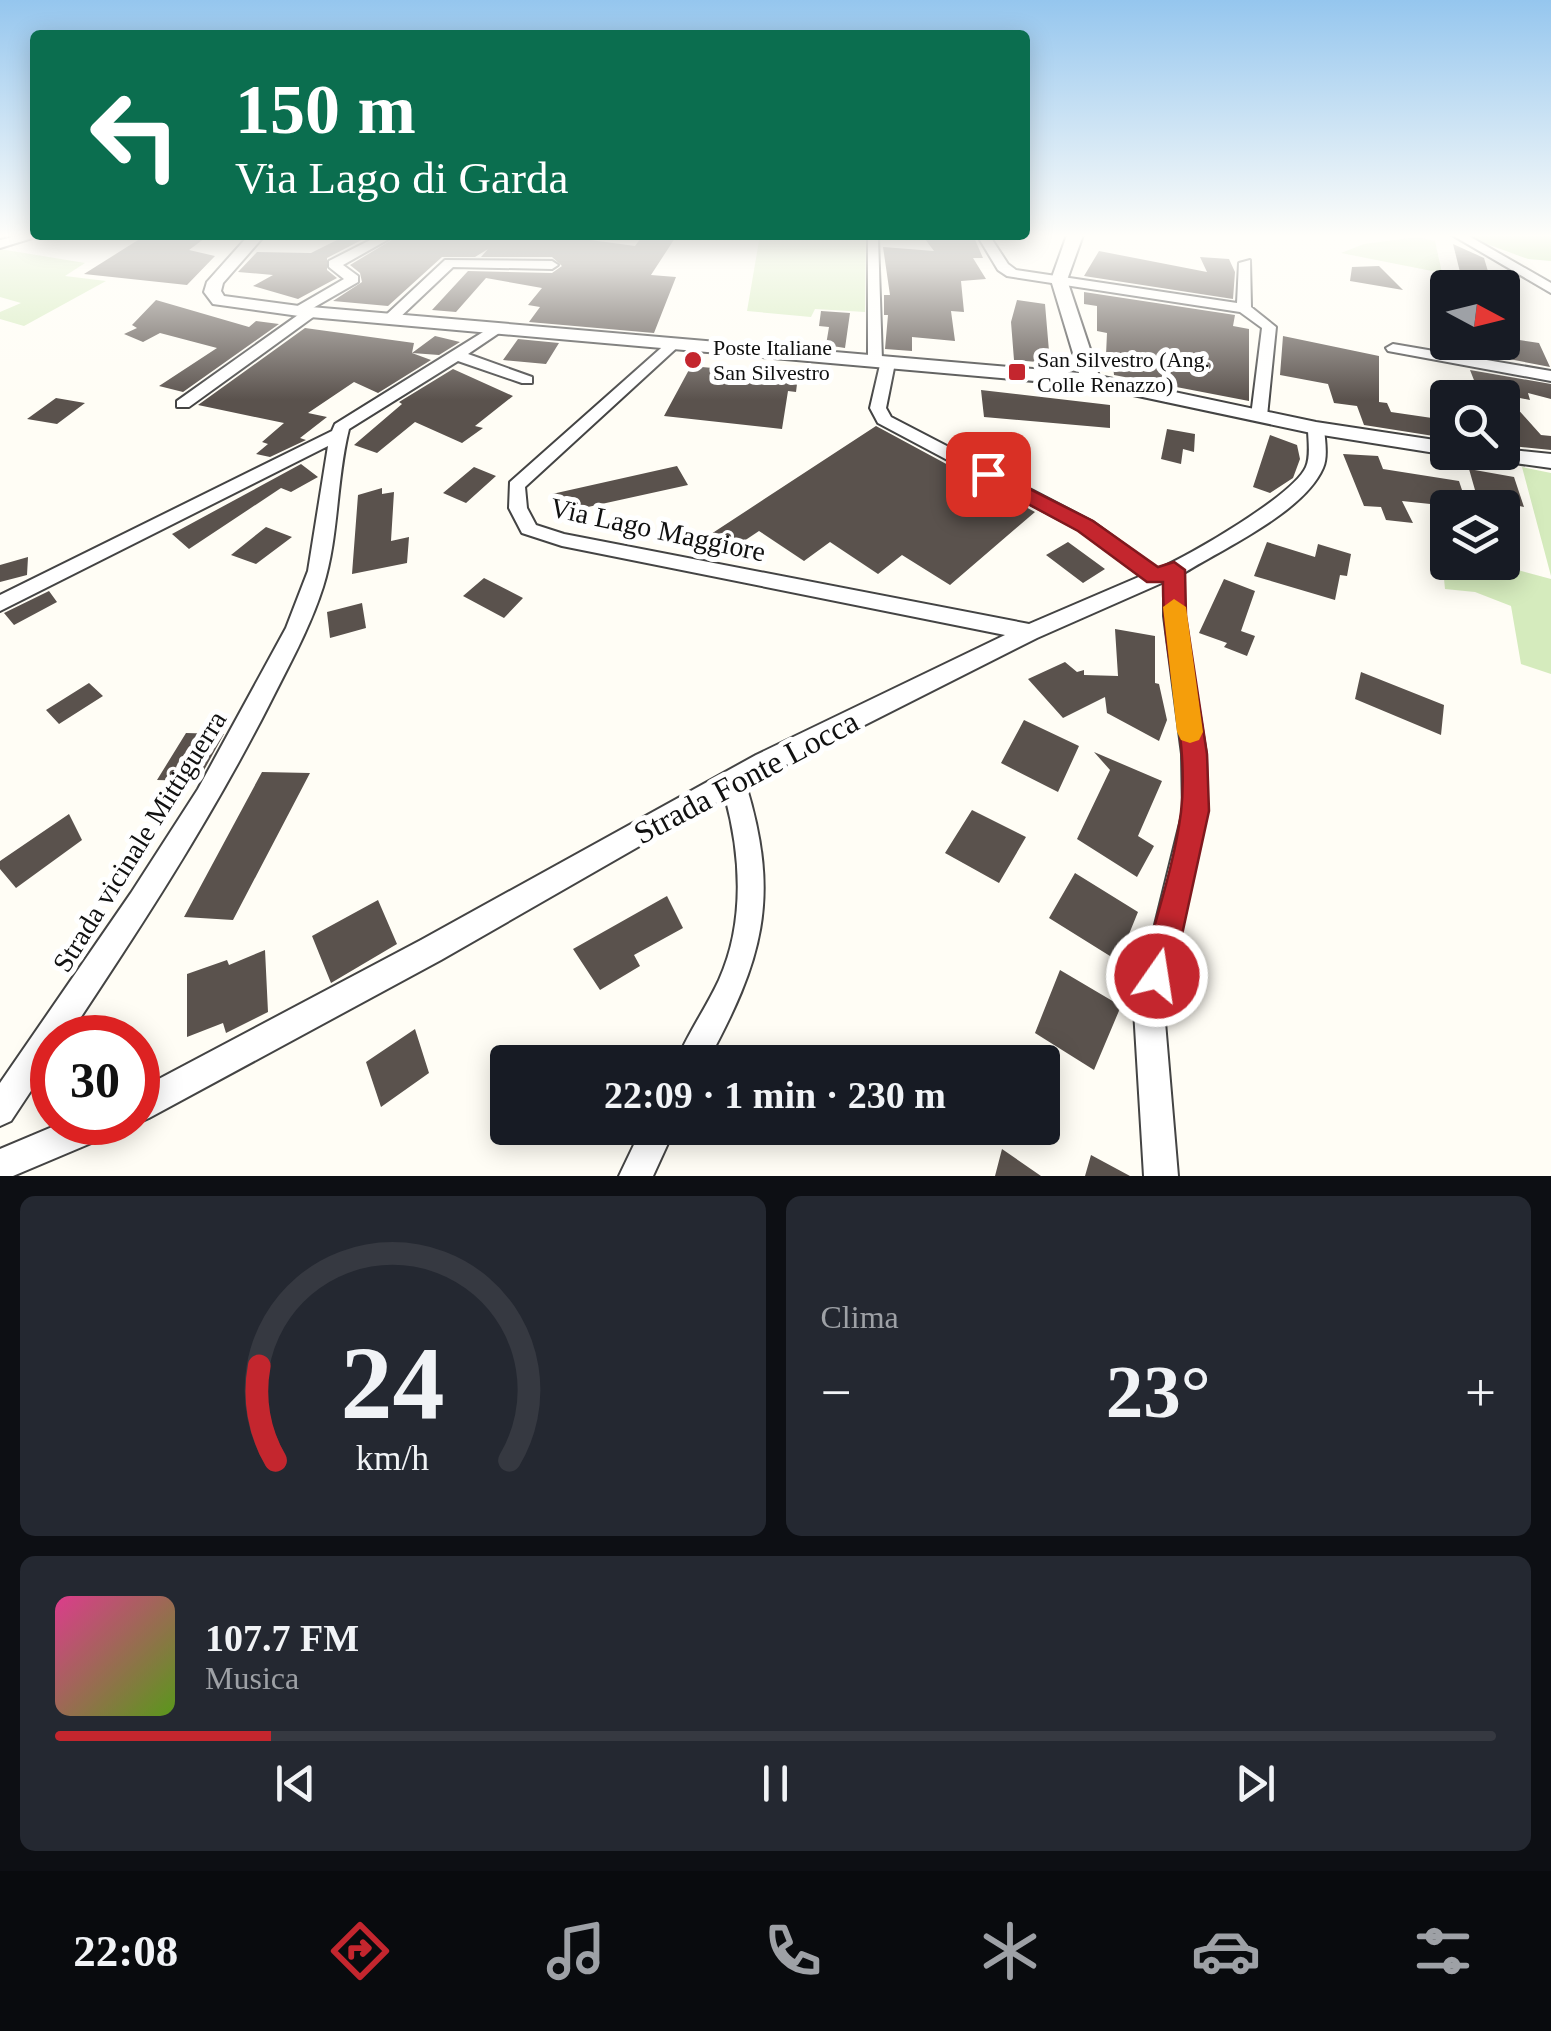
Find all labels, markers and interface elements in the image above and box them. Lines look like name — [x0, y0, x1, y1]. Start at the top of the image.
icon: left — [70, 70, 200, 200]
text: 150 m — [235, 71, 416, 148]
text: Via Lago di Garda — [235, 153, 568, 203]
north arrow — [1430, 270, 1520, 360]
map controls — [1430, 270, 1520, 580]
place label: Poste Italiane San Silvestro — [713, 335, 832, 385]
place label: San Silvestro (Ang. Colle Renazzo) — [1037, 347, 1210, 397]
marker: Poste Italiane San Silvestro — [682, 349, 704, 371]
marker: San Silvestro (Ang. Colle Renazzo) — [1006, 361, 1028, 383]
button: search — [1430, 380, 1520, 470]
pin — [946, 432, 1031, 517]
icon: arrive — [961, 447, 1016, 502]
button: layers — [1430, 490, 1520, 580]
street label: Via Lago Maggiore — [547, 492, 768, 567]
street label: Strada Fonte Locca — [628, 703, 864, 851]
street label: Strada vicinale Mittiguerra — [46, 705, 233, 977]
position arrow — [1105, 924, 1209, 1028]
speed limit sign: 30 — [30, 1015, 160, 1145]
text: 22:09 · 1 min · 230 m — [604, 1074, 946, 1116]
text: Clima — [821, 1299, 899, 1335]
text: 24 — [341, 1325, 445, 1440]
text: 23° — [1106, 1350, 1211, 1433]
text: − — [821, 1362, 852, 1423]
text: + — [1465, 1362, 1496, 1423]
text: km/h — [356, 1438, 430, 1478]
text: 107.7 FM — [205, 1617, 359, 1659]
text: Musica — [205, 1660, 299, 1696]
icon: previous — [268, 1756, 323, 1811]
icon: pause — [748, 1756, 803, 1811]
icon: next — [1228, 1756, 1283, 1811]
icon: directions — [325, 1916, 395, 1986]
icon: music — [541, 1916, 611, 1986]
icon: phone — [758, 1916, 828, 1986]
icon: climate — [975, 1916, 1045, 1986]
icon: car — [1191, 1916, 1261, 1986]
icon: filters — [1408, 1916, 1478, 1986]
text: 22:08 — [73, 1926, 178, 1976]

